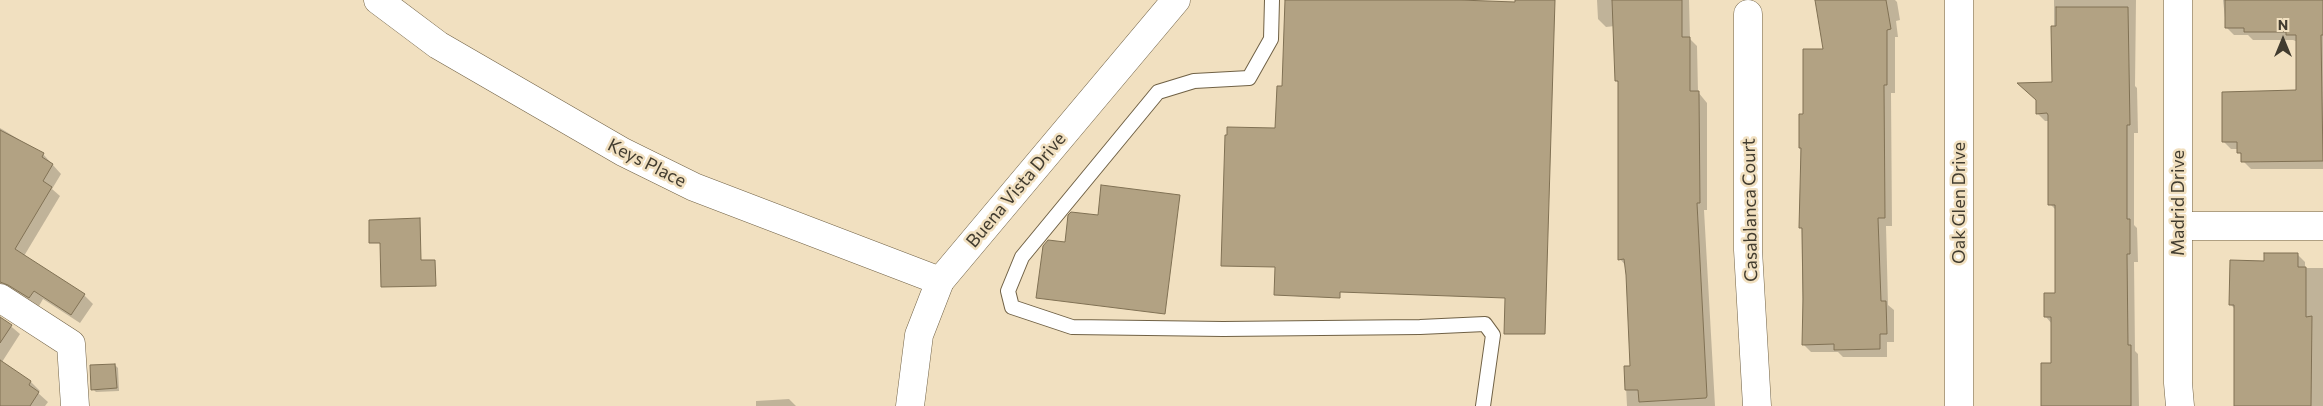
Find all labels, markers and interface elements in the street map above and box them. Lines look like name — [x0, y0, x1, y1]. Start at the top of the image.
north arrow — [2258, 15, 2308, 65]
text: N — [2278, 16, 2288, 33]
street label: Buena Vista Drive — [962, 128, 1070, 252]
street label: Keys Place — [604, 134, 690, 192]
street label: Casablanca Court — [1738, 138, 1762, 282]
street label: Oak Glen Drive — [1948, 142, 1970, 264]
street label: Madrid Drive — [2167, 150, 2189, 256]

